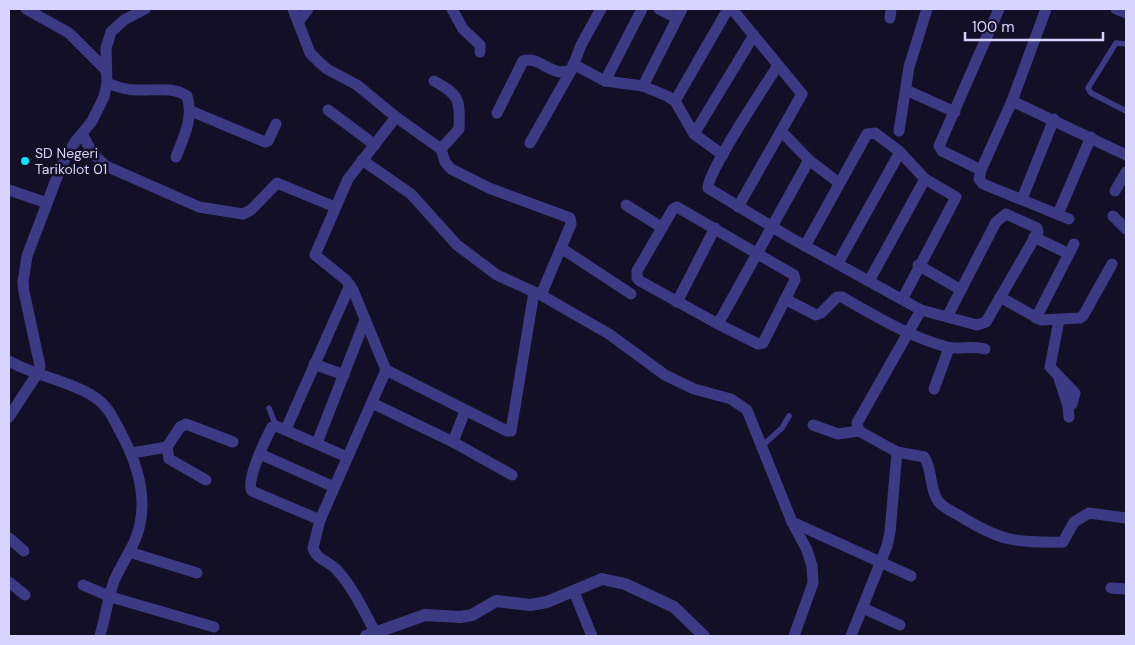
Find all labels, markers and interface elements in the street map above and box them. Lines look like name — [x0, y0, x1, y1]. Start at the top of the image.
scale bar — [965, 10, 1102, 42]
text: 100 m — [972, 17, 1015, 37]
place label: SD Negeri Tarikolot 01 — [35, 144, 107, 178]
marker: SD Negeri Tarikolot 01 — [19, 155, 31, 167]

